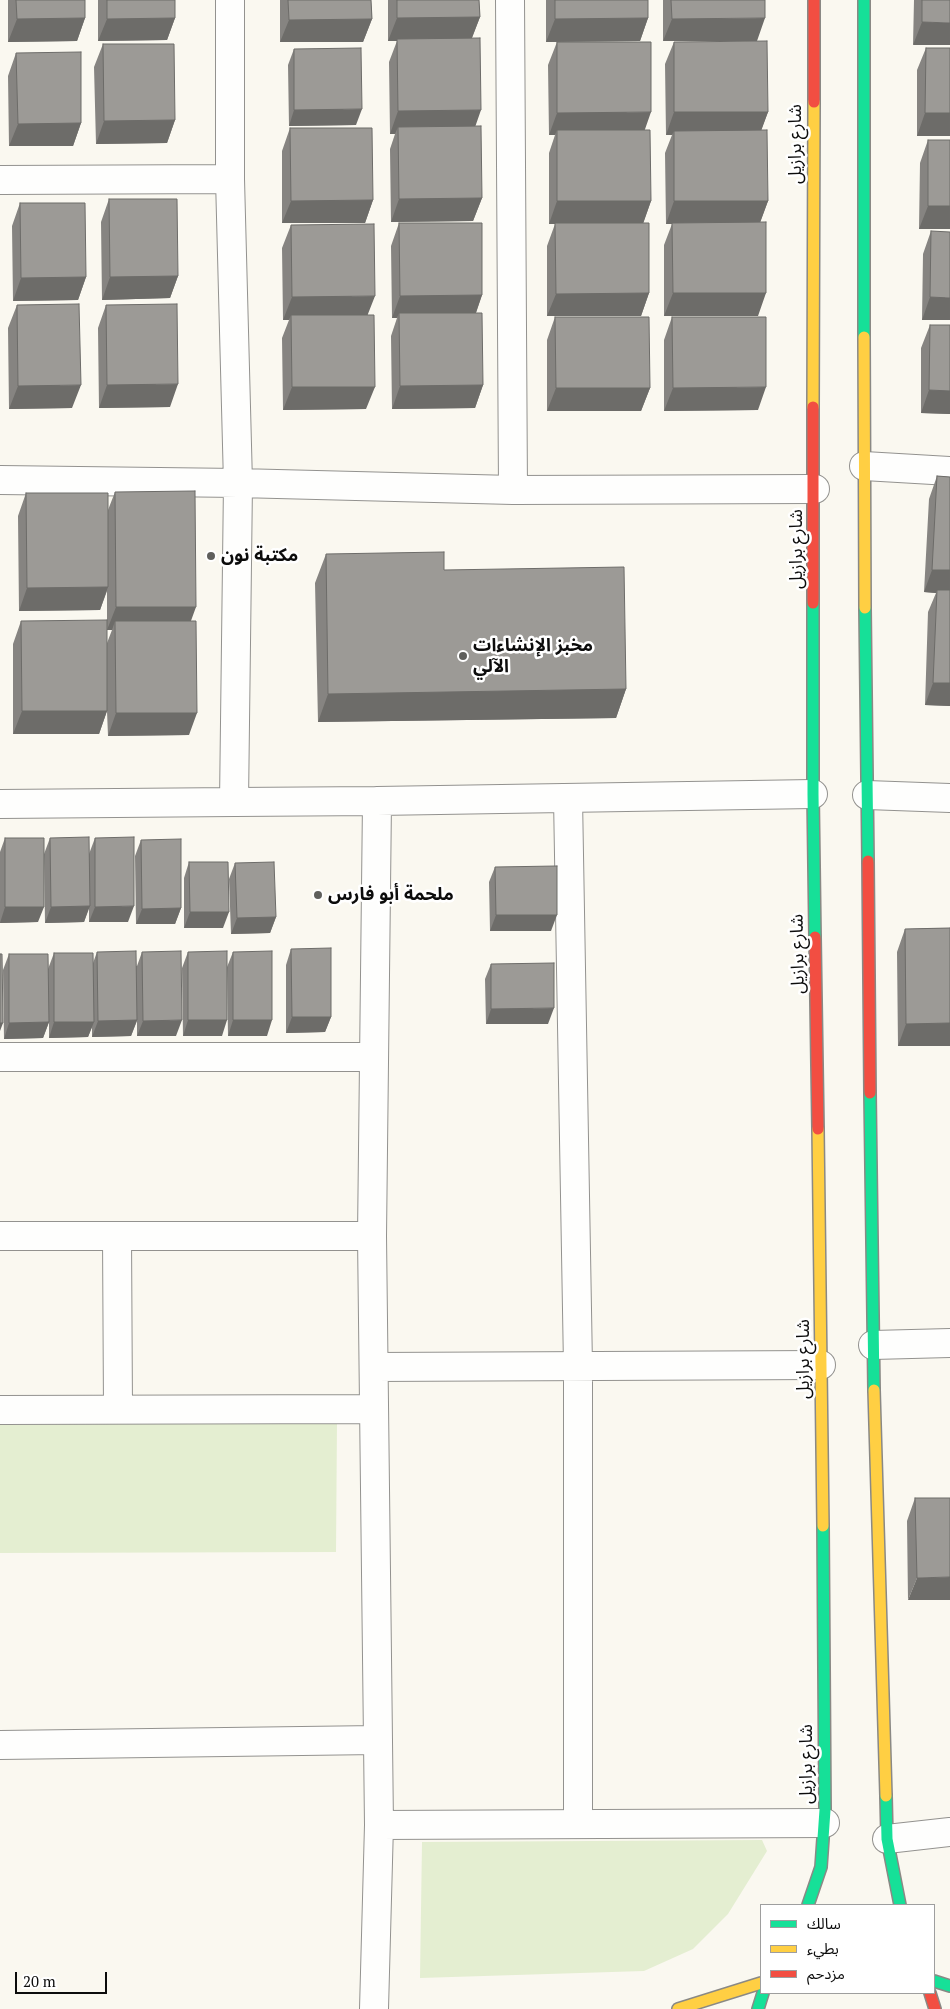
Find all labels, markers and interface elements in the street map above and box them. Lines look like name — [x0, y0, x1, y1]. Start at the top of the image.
street label: شارع برازيل — [785, 104, 807, 184]
street label: شارع برازيل — [786, 509, 808, 589]
place label: مكتبة نون — [221, 545, 298, 567]
marker: مكتبة نون — [205, 550, 217, 562]
place label: مخبز الإنشاءات الآلي — [473, 635, 593, 678]
marker: مخبز الإنشاءات الآلي — [457, 650, 469, 662]
place label: ملحمة أبو فارس — [328, 884, 454, 906]
marker: ملحمة أبو فارس — [312, 889, 324, 901]
street label: شارع برازيل — [787, 914, 809, 994]
street label: شارع برازيل — [793, 1319, 815, 1399]
street label: شارع برازيل — [796, 1724, 818, 1804]
legend — [760, 1904, 935, 1994]
text: سالك — [807, 1913, 841, 1933]
text: بطيء — [807, 1938, 839, 1958]
scale bar — [18, 1962, 110, 1994]
text: مزدحم — [807, 1963, 845, 1983]
text: 20 m — [23, 1971, 56, 1991]

